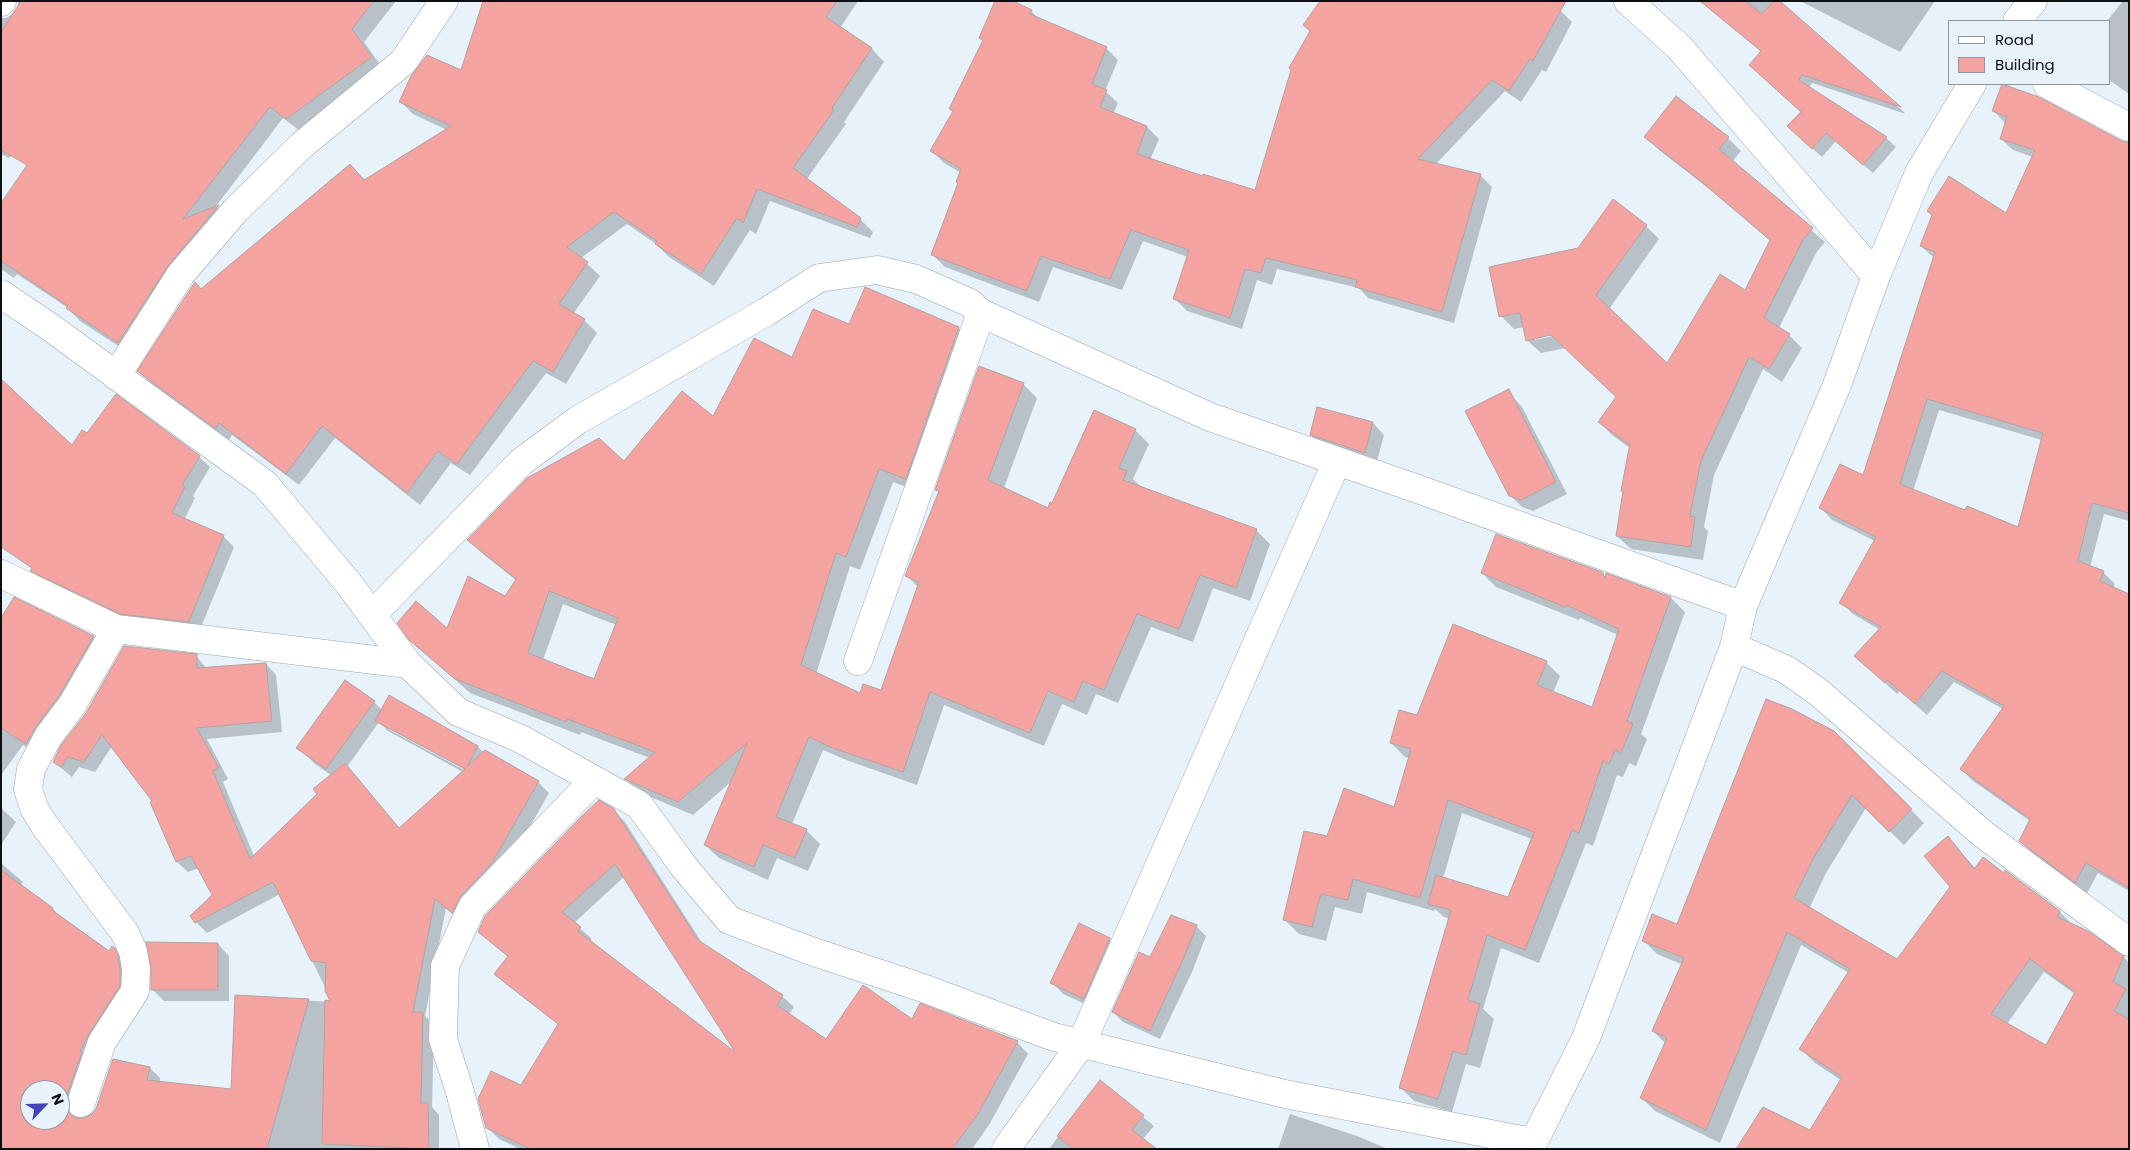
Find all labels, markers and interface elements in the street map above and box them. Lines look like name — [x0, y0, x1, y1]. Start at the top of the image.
legend — [1948, 20, 2110, 85]
text: Road — [1995, 29, 2034, 50]
text: Building — [1995, 54, 2055, 75]
north arrow — [20, 1080, 70, 1130]
text: N — [47, 1090, 69, 1108]

